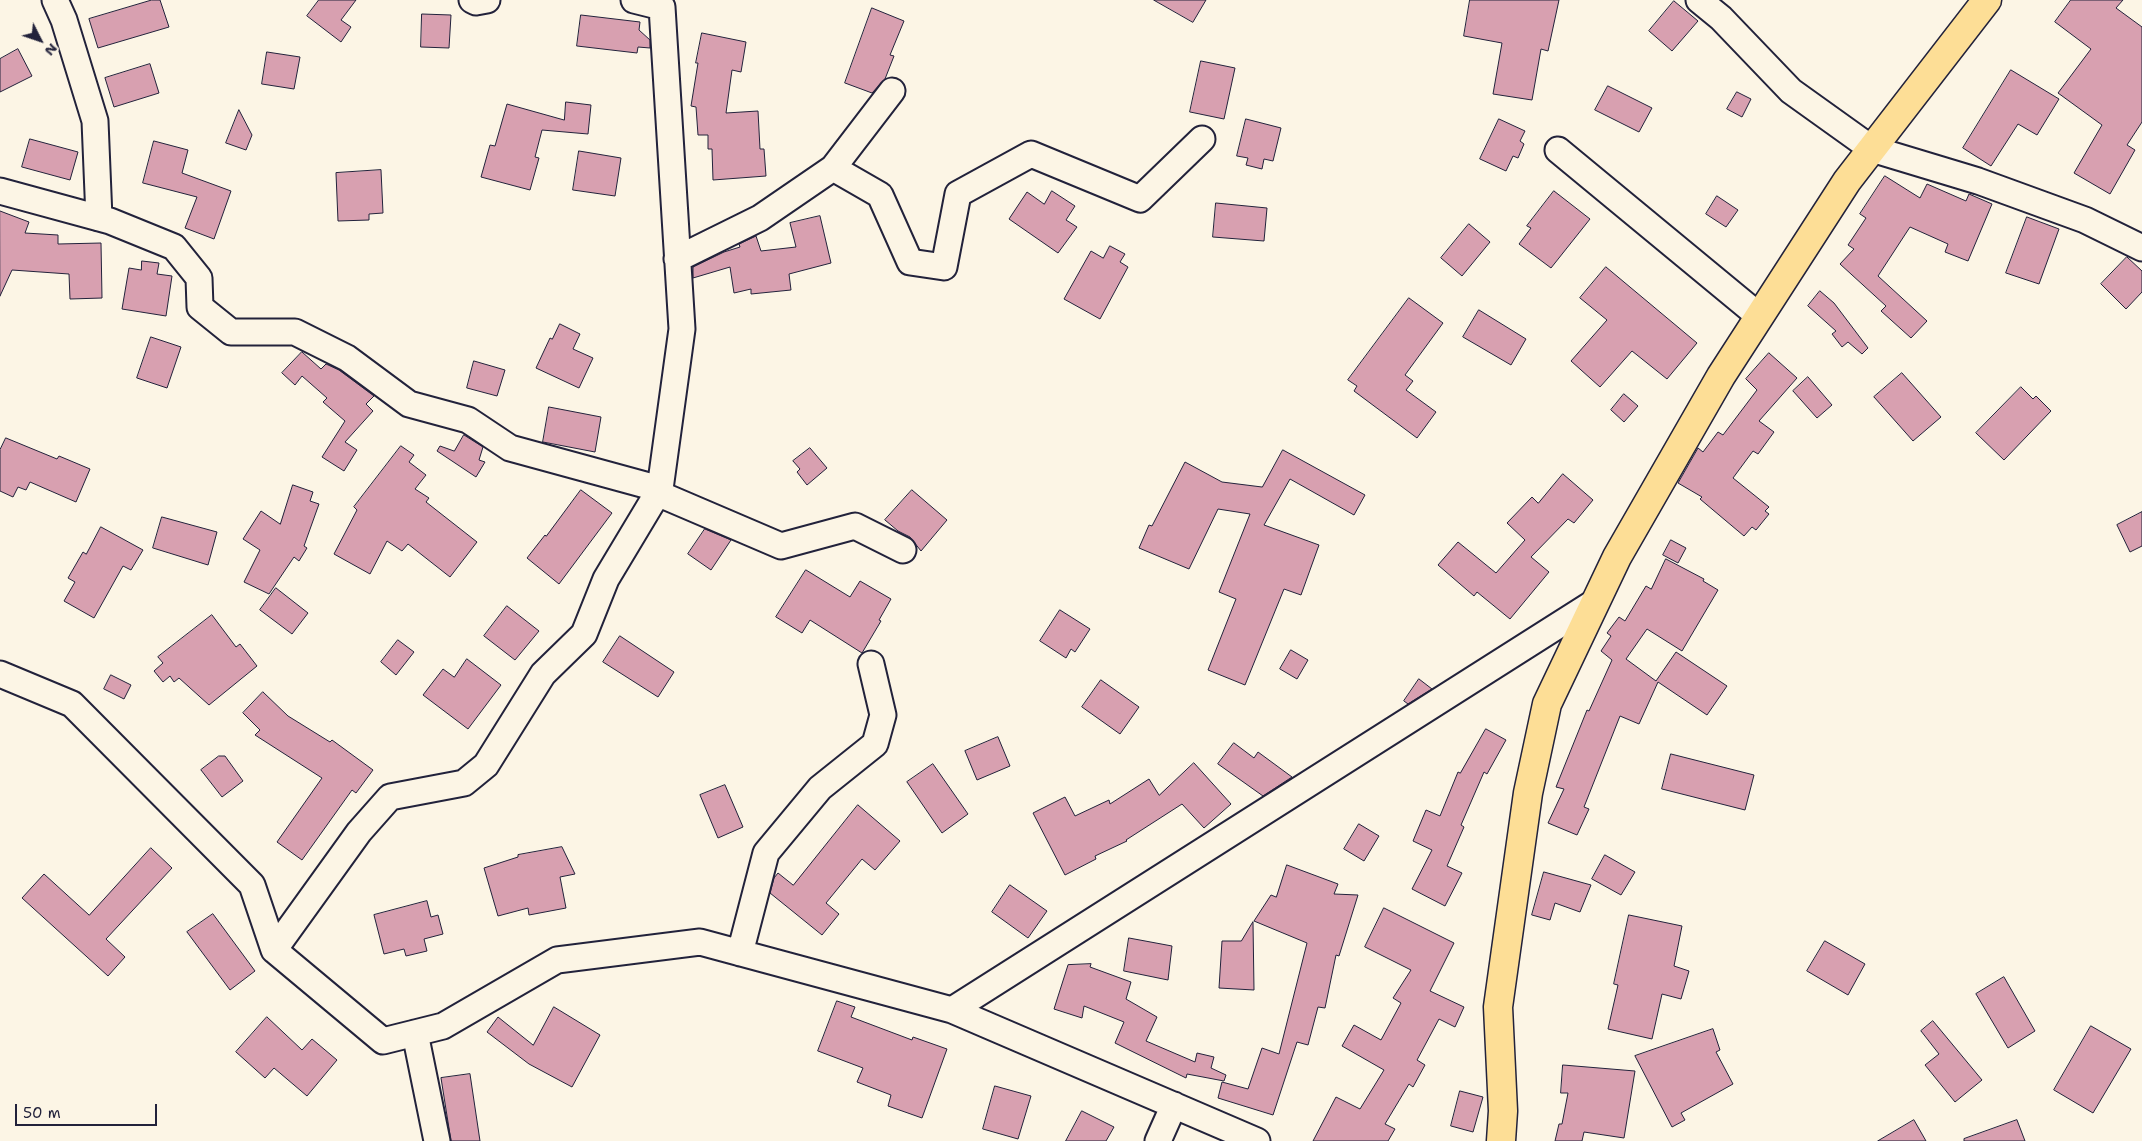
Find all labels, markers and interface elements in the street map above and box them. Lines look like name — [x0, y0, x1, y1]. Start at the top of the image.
north arrow — [15, 15, 65, 65]
text: N — [41, 40, 62, 60]
scale bar — [18, 1094, 160, 1126]
text: 50 m — [23, 1103, 61, 1123]

